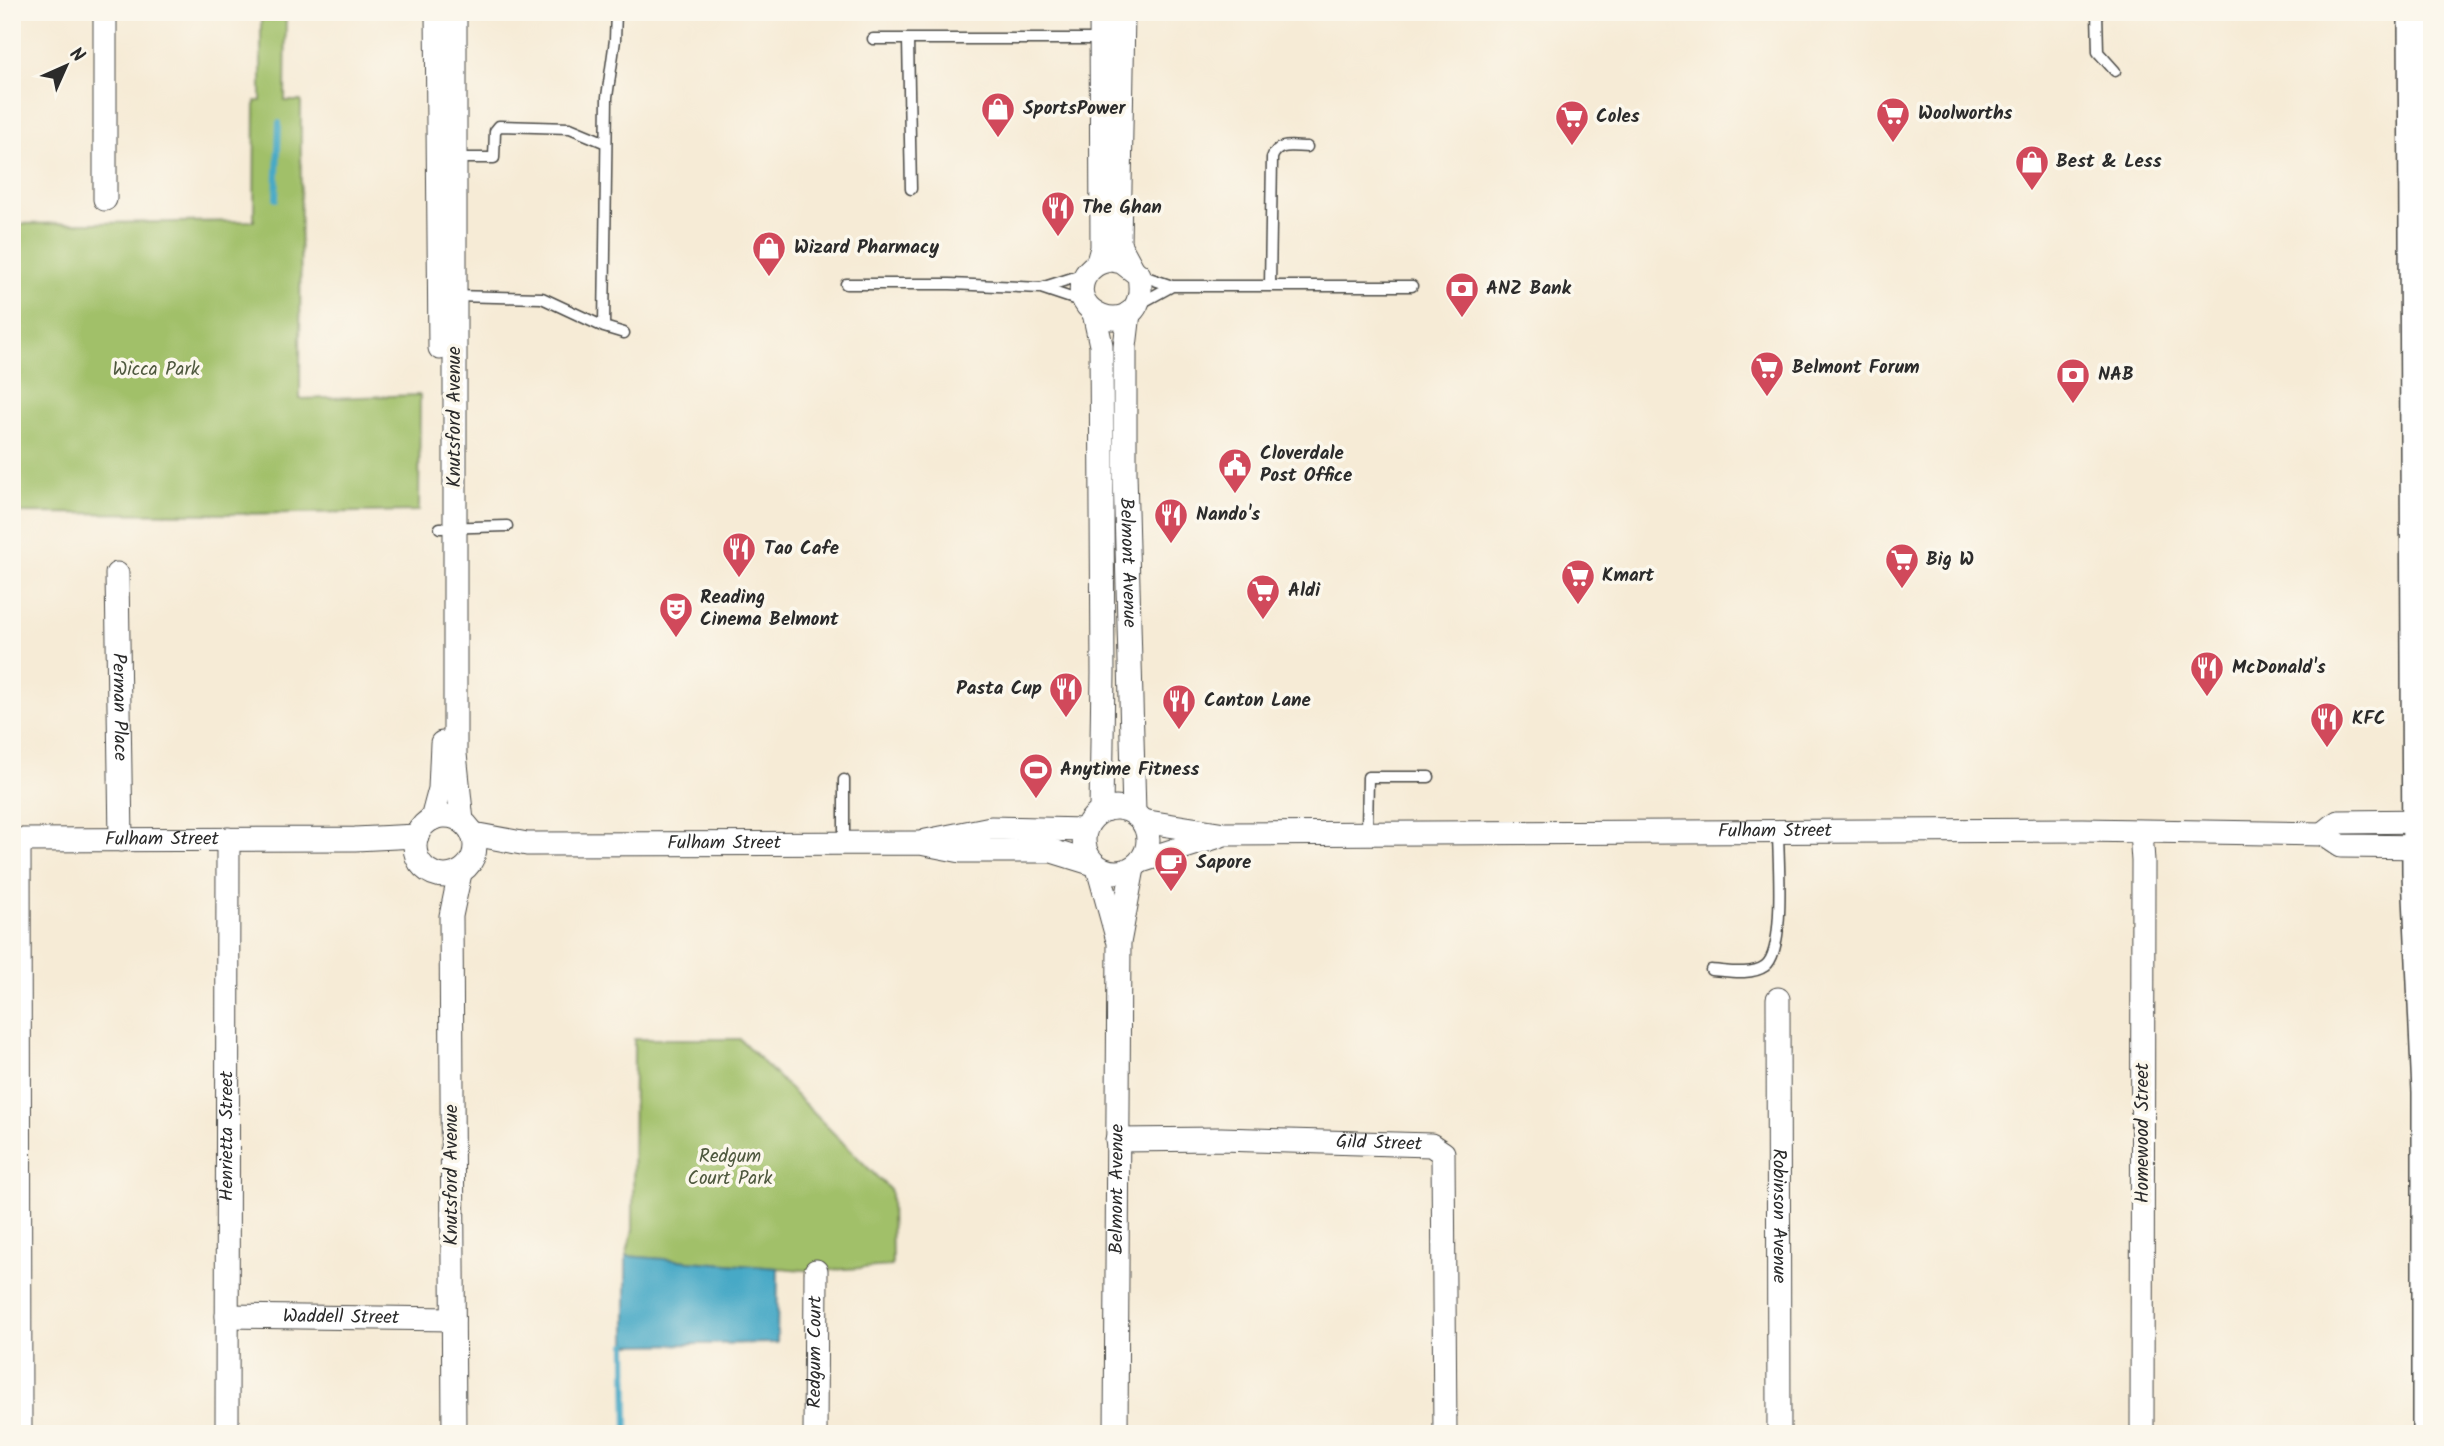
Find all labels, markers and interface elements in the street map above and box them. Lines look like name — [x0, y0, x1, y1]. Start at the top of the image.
north arrow — [32, 32, 102, 102]
text: N — [62, 41, 91, 70]
shop icon: SportsPower — [979, 90, 1017, 139]
place label: SportsPower — [1023, 94, 1127, 124]
supermarket icon: Woolworths — [1874, 95, 1912, 144]
supermarket icon: Coles — [1553, 98, 1591, 147]
place label: Woolworths — [1918, 99, 2013, 129]
place label: Coles — [1596, 102, 1640, 132]
shop icon: Best & Less — [2013, 143, 2051, 192]
place label: Best & Less — [2056, 147, 2162, 177]
restaurant icon: The Ghan — [1039, 189, 1077, 238]
place label: The Ghan — [1082, 193, 1162, 223]
shop icon: Wizard Pharmacy — [750, 229, 788, 278]
place label: Wizard Pharmacy — [794, 233, 939, 263]
bank icon: ANZ Bank — [1443, 270, 1481, 319]
place label: ANZ Bank — [1486, 274, 1572, 304]
street label: Knutsford Avenue — [440, 346, 470, 488]
supermarket icon: Belmont Forum — [1748, 349, 1786, 398]
place label: Belmont Forum — [1792, 353, 1919, 383]
park label: Wicca Park — [112, 355, 200, 385]
bank icon: NAB — [2054, 356, 2092, 405]
place label: NAB — [2098, 360, 2134, 390]
place label: Cloverdale Post Office — [1260, 439, 1352, 491]
public building icon: Cloverdale Post Office — [1216, 446, 1254, 495]
restaurant icon: Nando's — [1152, 496, 1190, 545]
street label: Belmont Avenue — [1111, 497, 1144, 629]
place label: Nando's — [1196, 500, 1260, 530]
restaurant icon: Tao Cafe — [720, 530, 758, 579]
place label: Tao Cafe — [764, 534, 839, 564]
supermarket icon: Big W — [1883, 541, 1921, 590]
place label: Big W — [1926, 545, 1974, 575]
supermarket icon: Kmart — [1559, 557, 1597, 606]
place label: Kmart — [1602, 561, 1655, 591]
supermarket icon: Aldi — [1244, 572, 1282, 621]
place label: Aldi — [1288, 576, 1321, 606]
place label: Reading Cinema Belmont — [700, 583, 839, 635]
theatre icon: Reading Cinema Belmont — [657, 590, 695, 639]
restaurant icon: McDonald's — [2188, 649, 2226, 698]
street label: Perman Place — [103, 653, 135, 762]
place label: McDonald's — [2232, 653, 2326, 683]
restaurant icon: Pasta Cup — [1047, 670, 1085, 719]
place label: Pasta Cup — [956, 674, 1042, 704]
restaurant icon: Canton Lane — [1160, 682, 1198, 731]
place label: Canton Lane — [1204, 686, 1311, 716]
restaurant icon: KFC — [2308, 700, 2346, 749]
place label: KFC — [2352, 704, 2385, 734]
sports icon: Anytime Fitness — [1017, 751, 1055, 800]
place label: Anytime Fitness — [1060, 755, 1200, 785]
street label: Fulham Street — [1718, 816, 1833, 847]
street label: Fulham Street — [105, 824, 220, 855]
street label: Fulham Street — [667, 828, 782, 859]
cafe icon: Sapore — [1152, 844, 1190, 893]
place label: Sapore — [1196, 848, 1251, 878]
street label: Homewood Street — [2128, 1062, 2158, 1203]
street label: Henrietta Street — [212, 1070, 243, 1201]
street label: Knutsford Avenue — [437, 1104, 467, 1246]
street label: Belmont Avenue — [1102, 1123, 1133, 1254]
street label: Gild Street — [1335, 1127, 1423, 1160]
park label: Redgum Court Park — [688, 1142, 772, 1194]
street label: Robinson Avenue — [1763, 1149, 1794, 1284]
street label: Redgum Court — [800, 1295, 831, 1409]
street label: Waddell Street — [283, 1302, 400, 1333]

